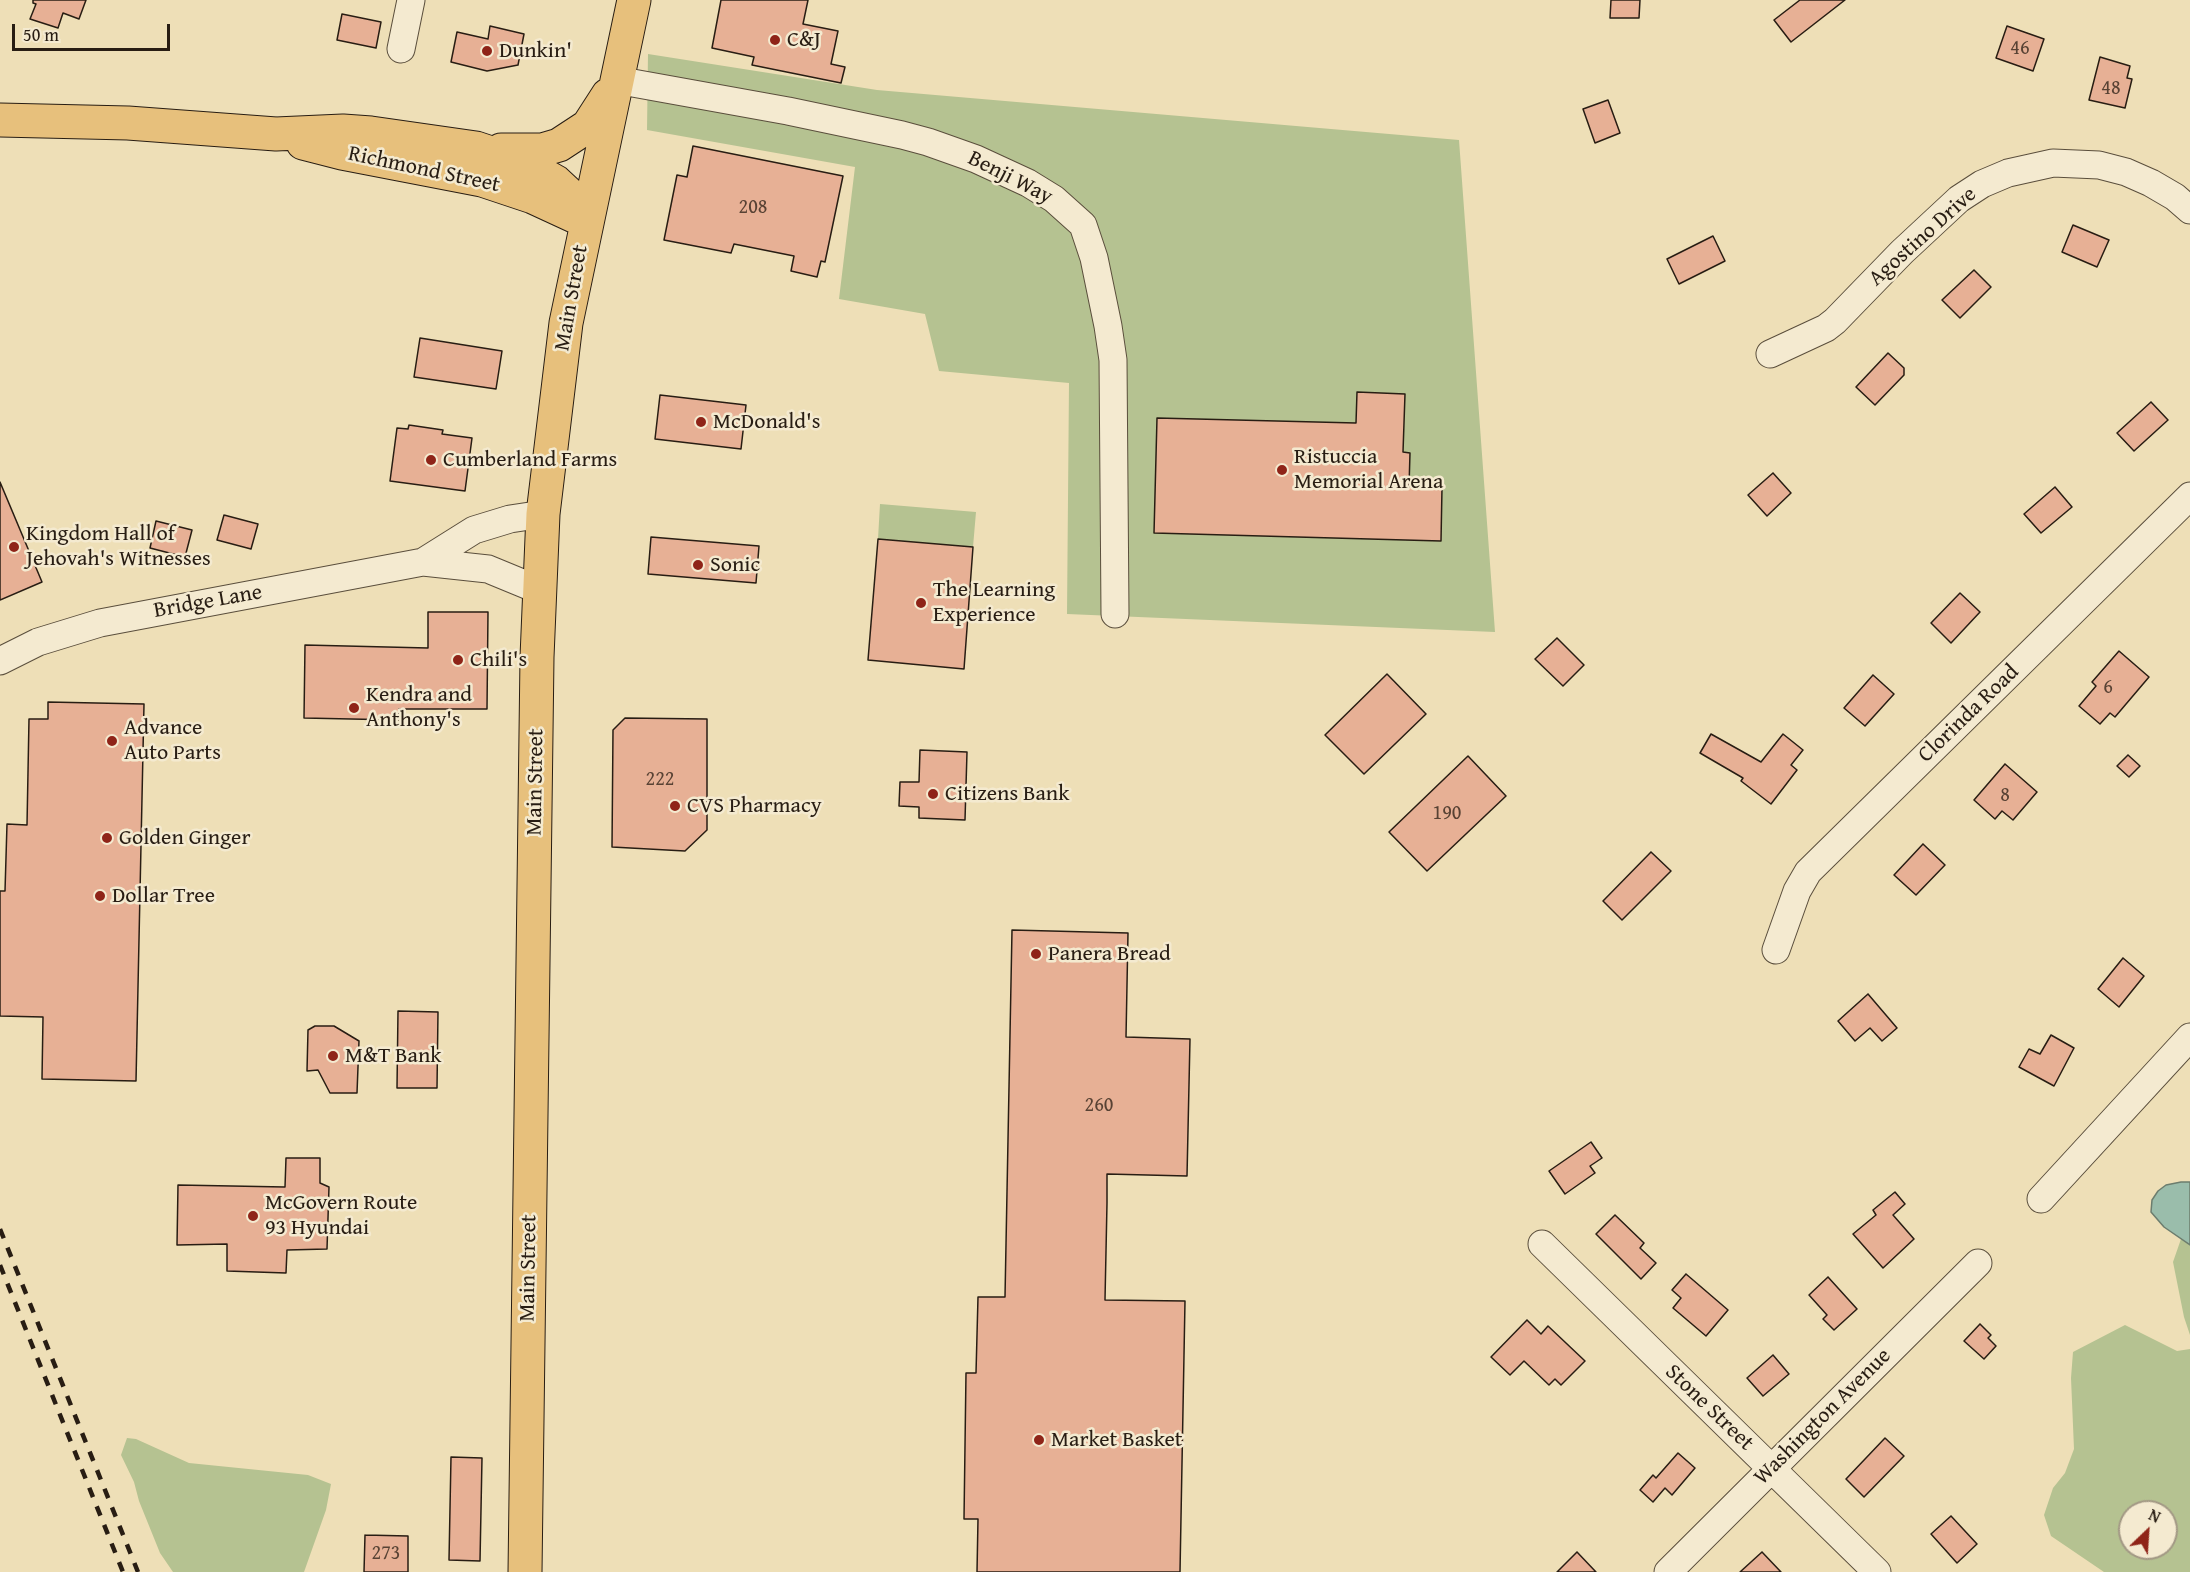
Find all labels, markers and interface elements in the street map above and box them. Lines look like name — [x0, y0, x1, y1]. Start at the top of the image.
scale bar — [15, 12, 172, 50]
text: 50 m — [23, 21, 59, 48]
place label: C&J — [787, 27, 821, 53]
marker: C&J — [768, 33, 782, 47]
house number: 46 — [2010, 37, 2030, 61]
place label: Dunkin' — [499, 38, 572, 64]
marker: Dunkin' — [480, 44, 494, 58]
house number: 48 — [2101, 77, 2121, 101]
street label: Richmond Street — [346, 141, 502, 199]
street label: Benji Way — [963, 146, 1057, 210]
street label: Agostino Drive — [1864, 182, 1982, 292]
house number: 208 — [739, 196, 767, 220]
street label: Main Street — [550, 243, 594, 353]
place label: McDonald's — [713, 409, 820, 435]
marker: McDonald's — [694, 415, 708, 429]
place label: Ristuccia Memorial Arena — [1294, 444, 1443, 496]
place label: Cumberland Farms — [443, 447, 617, 473]
marker: Cumberland Farms — [424, 453, 438, 467]
marker: Ristuccia Memorial Arena — [1275, 463, 1289, 477]
place label: Kingdom Hall of Jehovah's Witnesses — [26, 521, 211, 572]
marker: Kingdom Hall of Jehovah's Witnesses — [7, 540, 21, 554]
place label: Sonic — [710, 552, 760, 578]
marker: Sonic — [691, 558, 705, 572]
place label: The Learning Experience — [933, 577, 1055, 628]
street label: Bridge Lane — [152, 580, 264, 624]
marker: The Learning Experience — [914, 596, 928, 610]
place label: Chili's — [470, 647, 527, 673]
marker: Chili's — [451, 653, 465, 667]
street label: Clorinda Road — [1913, 659, 2025, 769]
house number: 6 — [2103, 676, 2113, 700]
place label: Kendra and Anthony's — [366, 682, 472, 734]
marker: Kendra and Anthony's — [347, 701, 361, 715]
place label: Advance Auto Parts — [124, 715, 221, 766]
street label: Main Street — [522, 728, 550, 836]
marker: Advance Auto Parts — [105, 734, 119, 748]
house number: 222 — [646, 768, 674, 792]
place label: Citizens Bank — [945, 781, 1069, 807]
house number: 8 — [2000, 784, 2010, 808]
marker: Citizens Bank — [926, 787, 940, 801]
place label: CVS Pharmacy — [687, 793, 822, 819]
marker: CVS Pharmacy — [668, 799, 682, 813]
house number: 190 — [1433, 802, 1461, 826]
place label: Golden Ginger — [119, 825, 250, 851]
marker: Golden Ginger — [100, 831, 114, 845]
place label: Dollar Tree — [112, 883, 215, 909]
marker: Dollar Tree — [93, 889, 107, 903]
place label: Panera Bread — [1048, 941, 1171, 967]
marker: Panera Bread — [1029, 947, 1043, 961]
place label: M&T Bank — [345, 1043, 441, 1069]
marker: M&T Bank — [326, 1049, 340, 1063]
house number: 260 — [1085, 1094, 1113, 1118]
place label: McGovern Route 93 Hyundai — [265, 1190, 417, 1242]
marker: McGovern Route 93 Hyundai — [246, 1209, 260, 1223]
street label: Main Street — [515, 1214, 543, 1322]
street label: Washington Avenue — [1749, 1343, 1897, 1491]
street label: Stone Street — [1659, 1359, 1759, 1457]
place label: Market Basket — [1051, 1427, 1183, 1453]
marker: Market Basket — [1032, 1433, 1046, 1447]
north arrow — [2118, 1500, 2178, 1560]
text: N — [2145, 1502, 2165, 1529]
house number: 273 — [372, 1542, 400, 1566]

